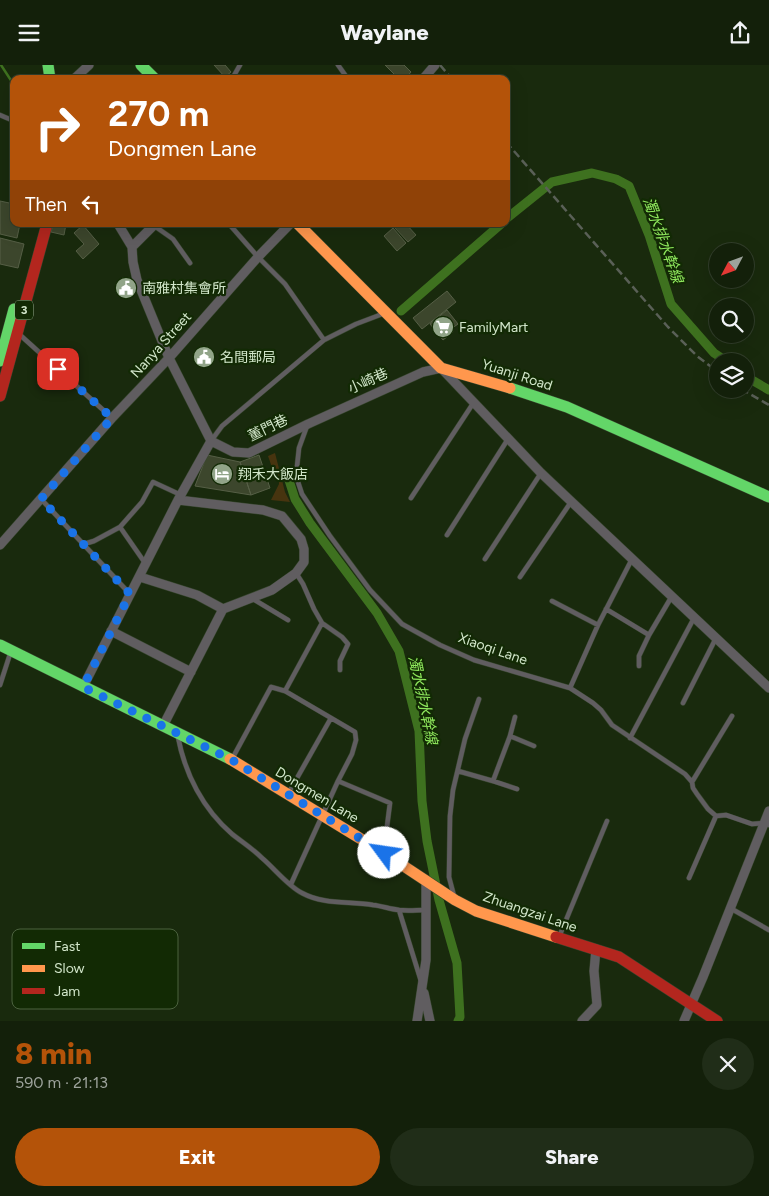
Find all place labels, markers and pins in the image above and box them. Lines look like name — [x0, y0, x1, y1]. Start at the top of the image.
public building icon: 南雅村集會所 — [114, 276, 138, 300]
place label: 南雅村集會所 — [142, 280, 226, 297]
supermarket icon: FamilyMart — [431, 315, 455, 339]
place label: FamilyMart — [459, 319, 528, 336]
public building icon: 名間郵局 — [192, 345, 216, 369]
pin — [37, 348, 79, 390]
place label: 名間郵局 — [220, 349, 276, 366]
hotel icon: 翔禾大飯店 — [210, 462, 234, 486]
place label: 翔禾大飯店 — [238, 466, 308, 483]

